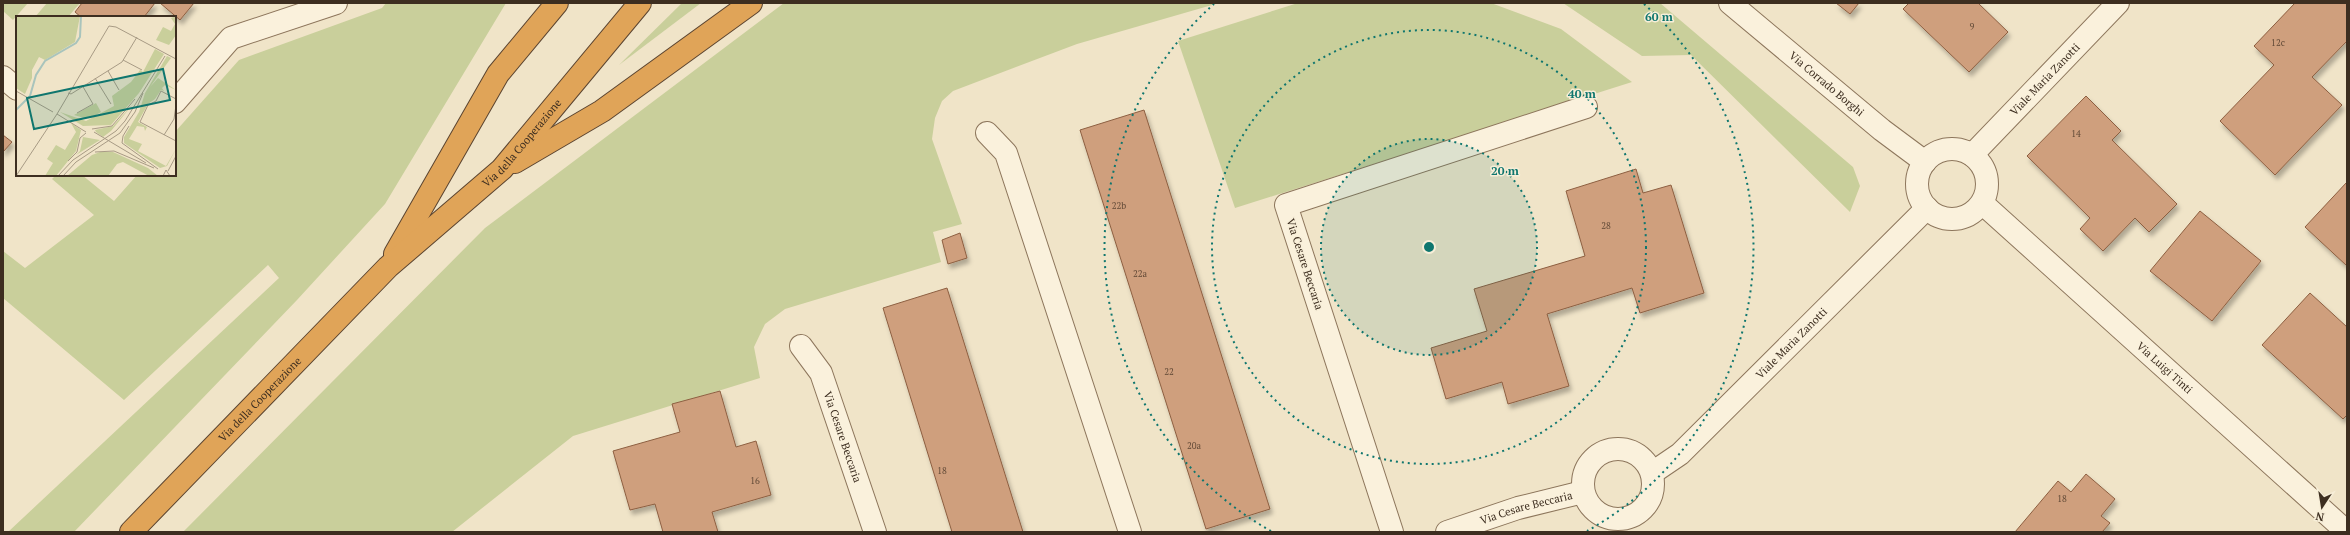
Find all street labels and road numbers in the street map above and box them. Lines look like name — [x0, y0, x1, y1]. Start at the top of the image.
street label: Viale Maria Zanotti — [2007, 40, 2083, 118]
street label: Via Corrado Borghi — [1786, 48, 1867, 119]
street label: Via della Cooperazione — [479, 96, 565, 190]
street label: Via Cesare Beccaria — [1284, 217, 1326, 312]
street label: Viale Maria Zanotti — [1753, 305, 1830, 382]
street label: Via Luigi Tinti — [2134, 339, 2196, 397]
street label: Via della Cooperazione — [215, 353, 305, 445]
street label: Via Cesare Beccaria — [821, 389, 865, 485]
street label: Via Cesare Beccaria — [1478, 488, 1574, 527]

